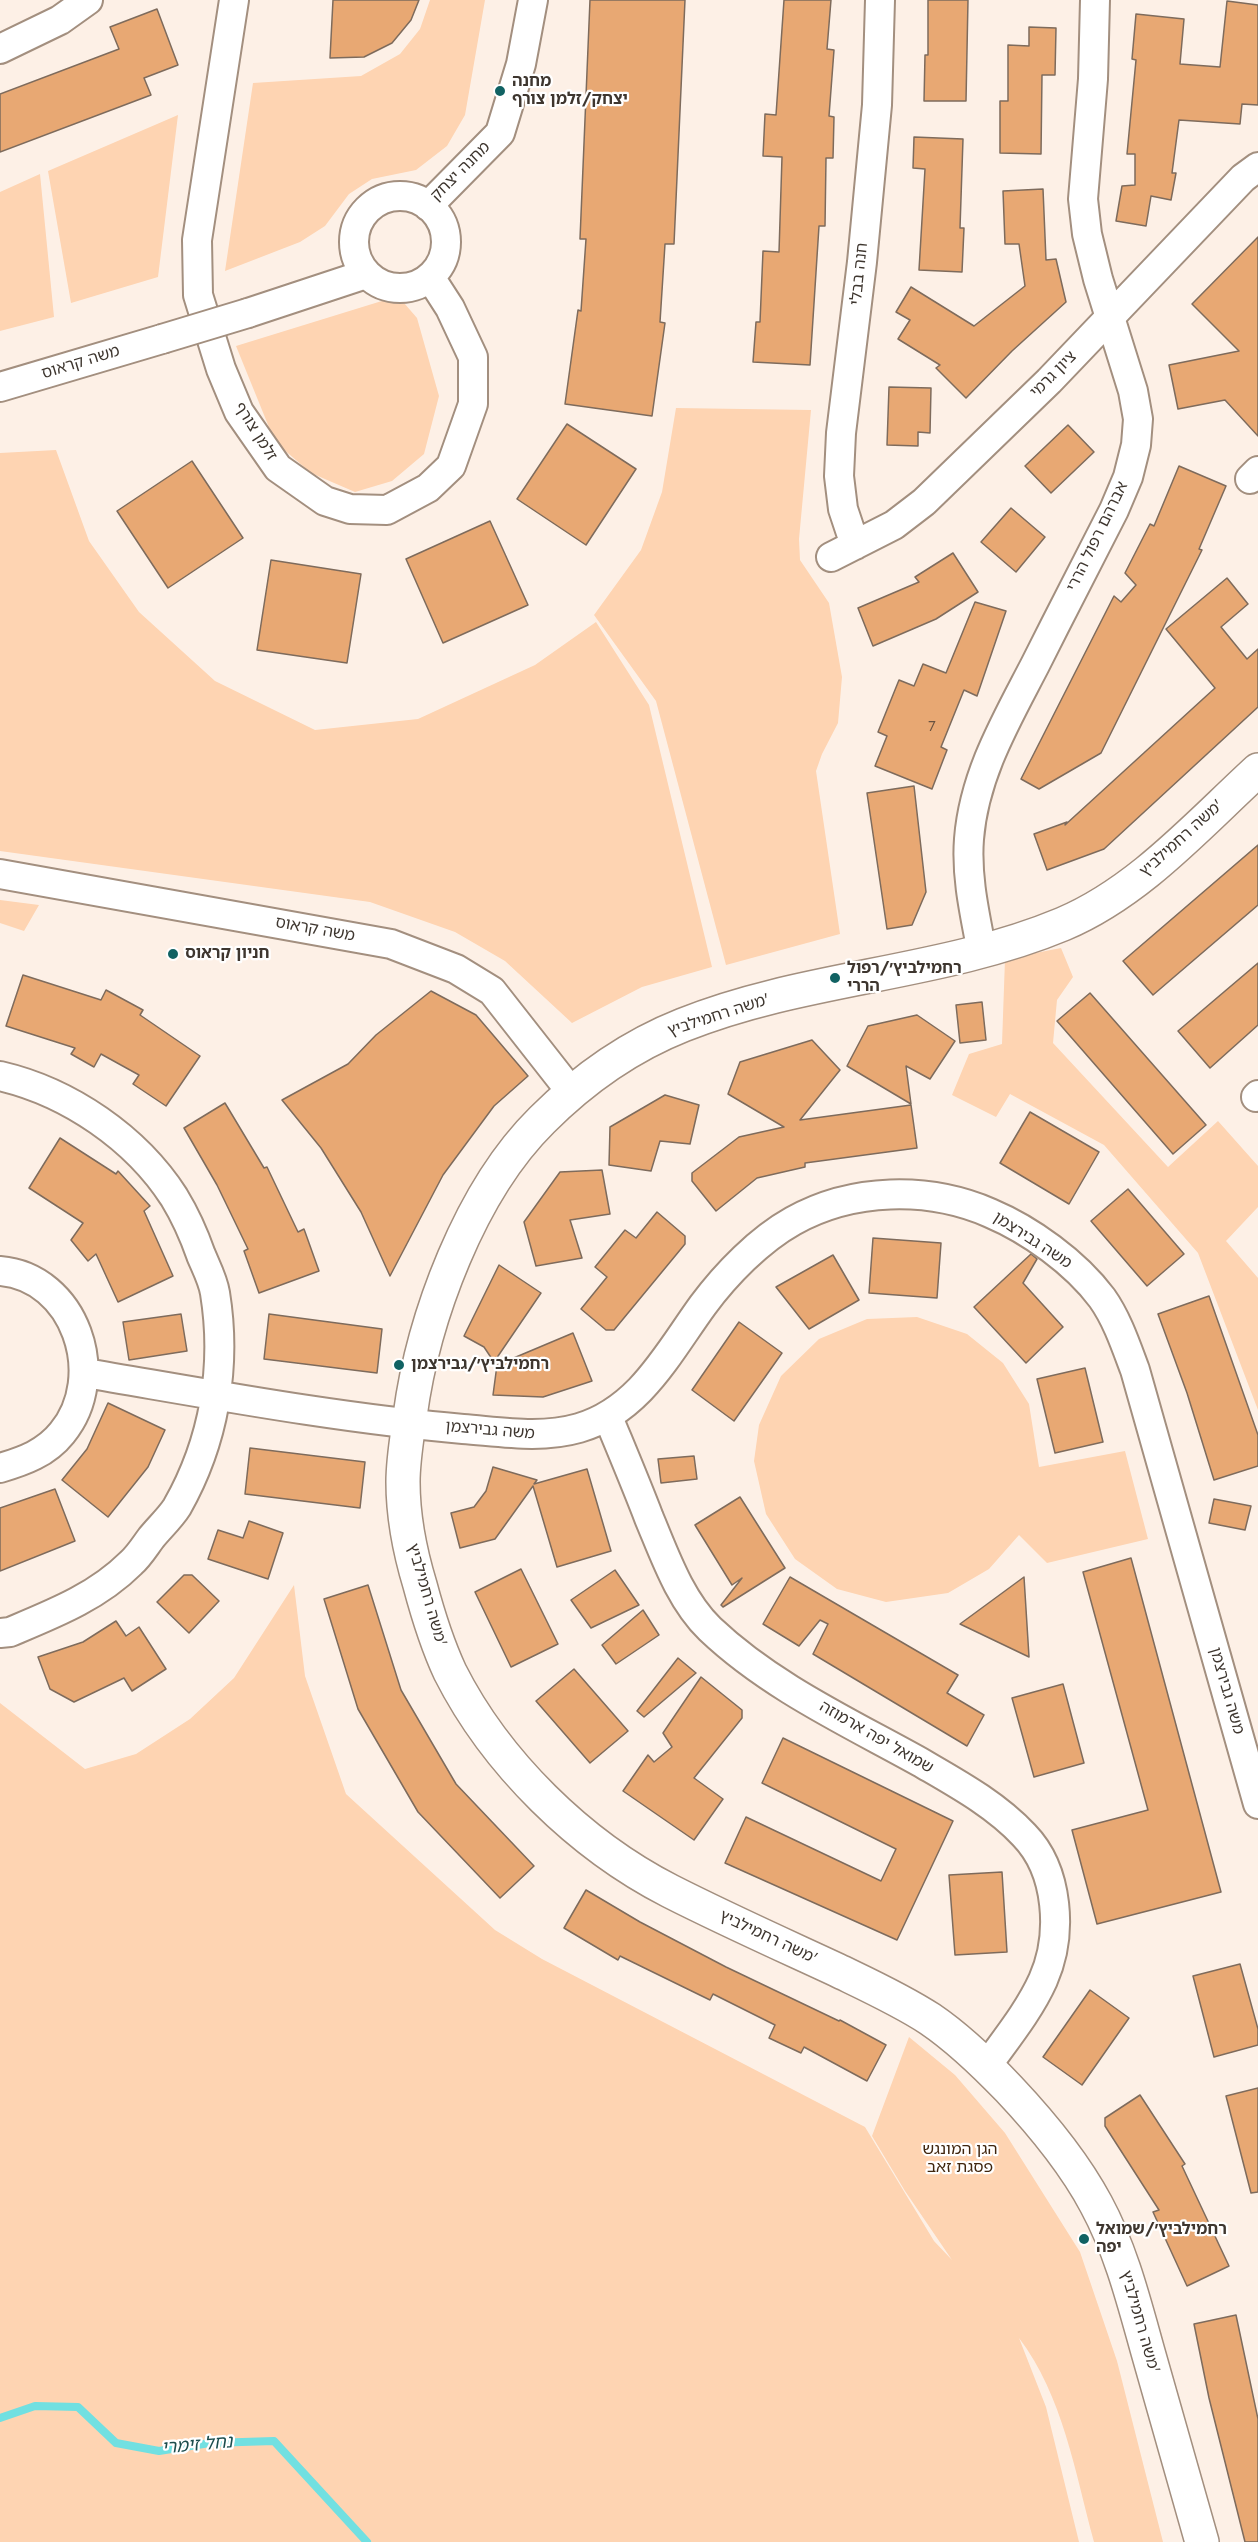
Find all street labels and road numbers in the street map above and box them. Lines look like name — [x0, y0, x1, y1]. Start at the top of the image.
street label: מחנה יצחק — [427, 138, 495, 206]
street label: חנה בבלי — [847, 242, 873, 306]
street label: משה קראוס — [40, 342, 122, 384]
street label: ציון גרמי — [1027, 348, 1081, 402]
street label: זלמן צורף — [229, 399, 281, 465]
street label: אברהם רפול הררי — [1063, 479, 1133, 595]
street label: משה רחמילביץ' — [1136, 796, 1228, 882]
street label: משה קראוס — [274, 914, 356, 946]
street label: משה רחמילביץ' — [666, 991, 772, 1041]
street label: משה גבירצמן — [989, 1209, 1075, 1273]
street label: משה גבירצמן — [444, 1418, 536, 1444]
street label: משה רחמילביץ' — [402, 1541, 450, 1649]
street label: משה גבירצמן — [1204, 1645, 1248, 1737]
street label: שמואל יפה ארמוזה — [816, 1698, 936, 1778]
street label: משה רחמילביץ' — [716, 1907, 820, 1969]
street label: משה רחמילביץ' — [1115, 2268, 1163, 2376]

